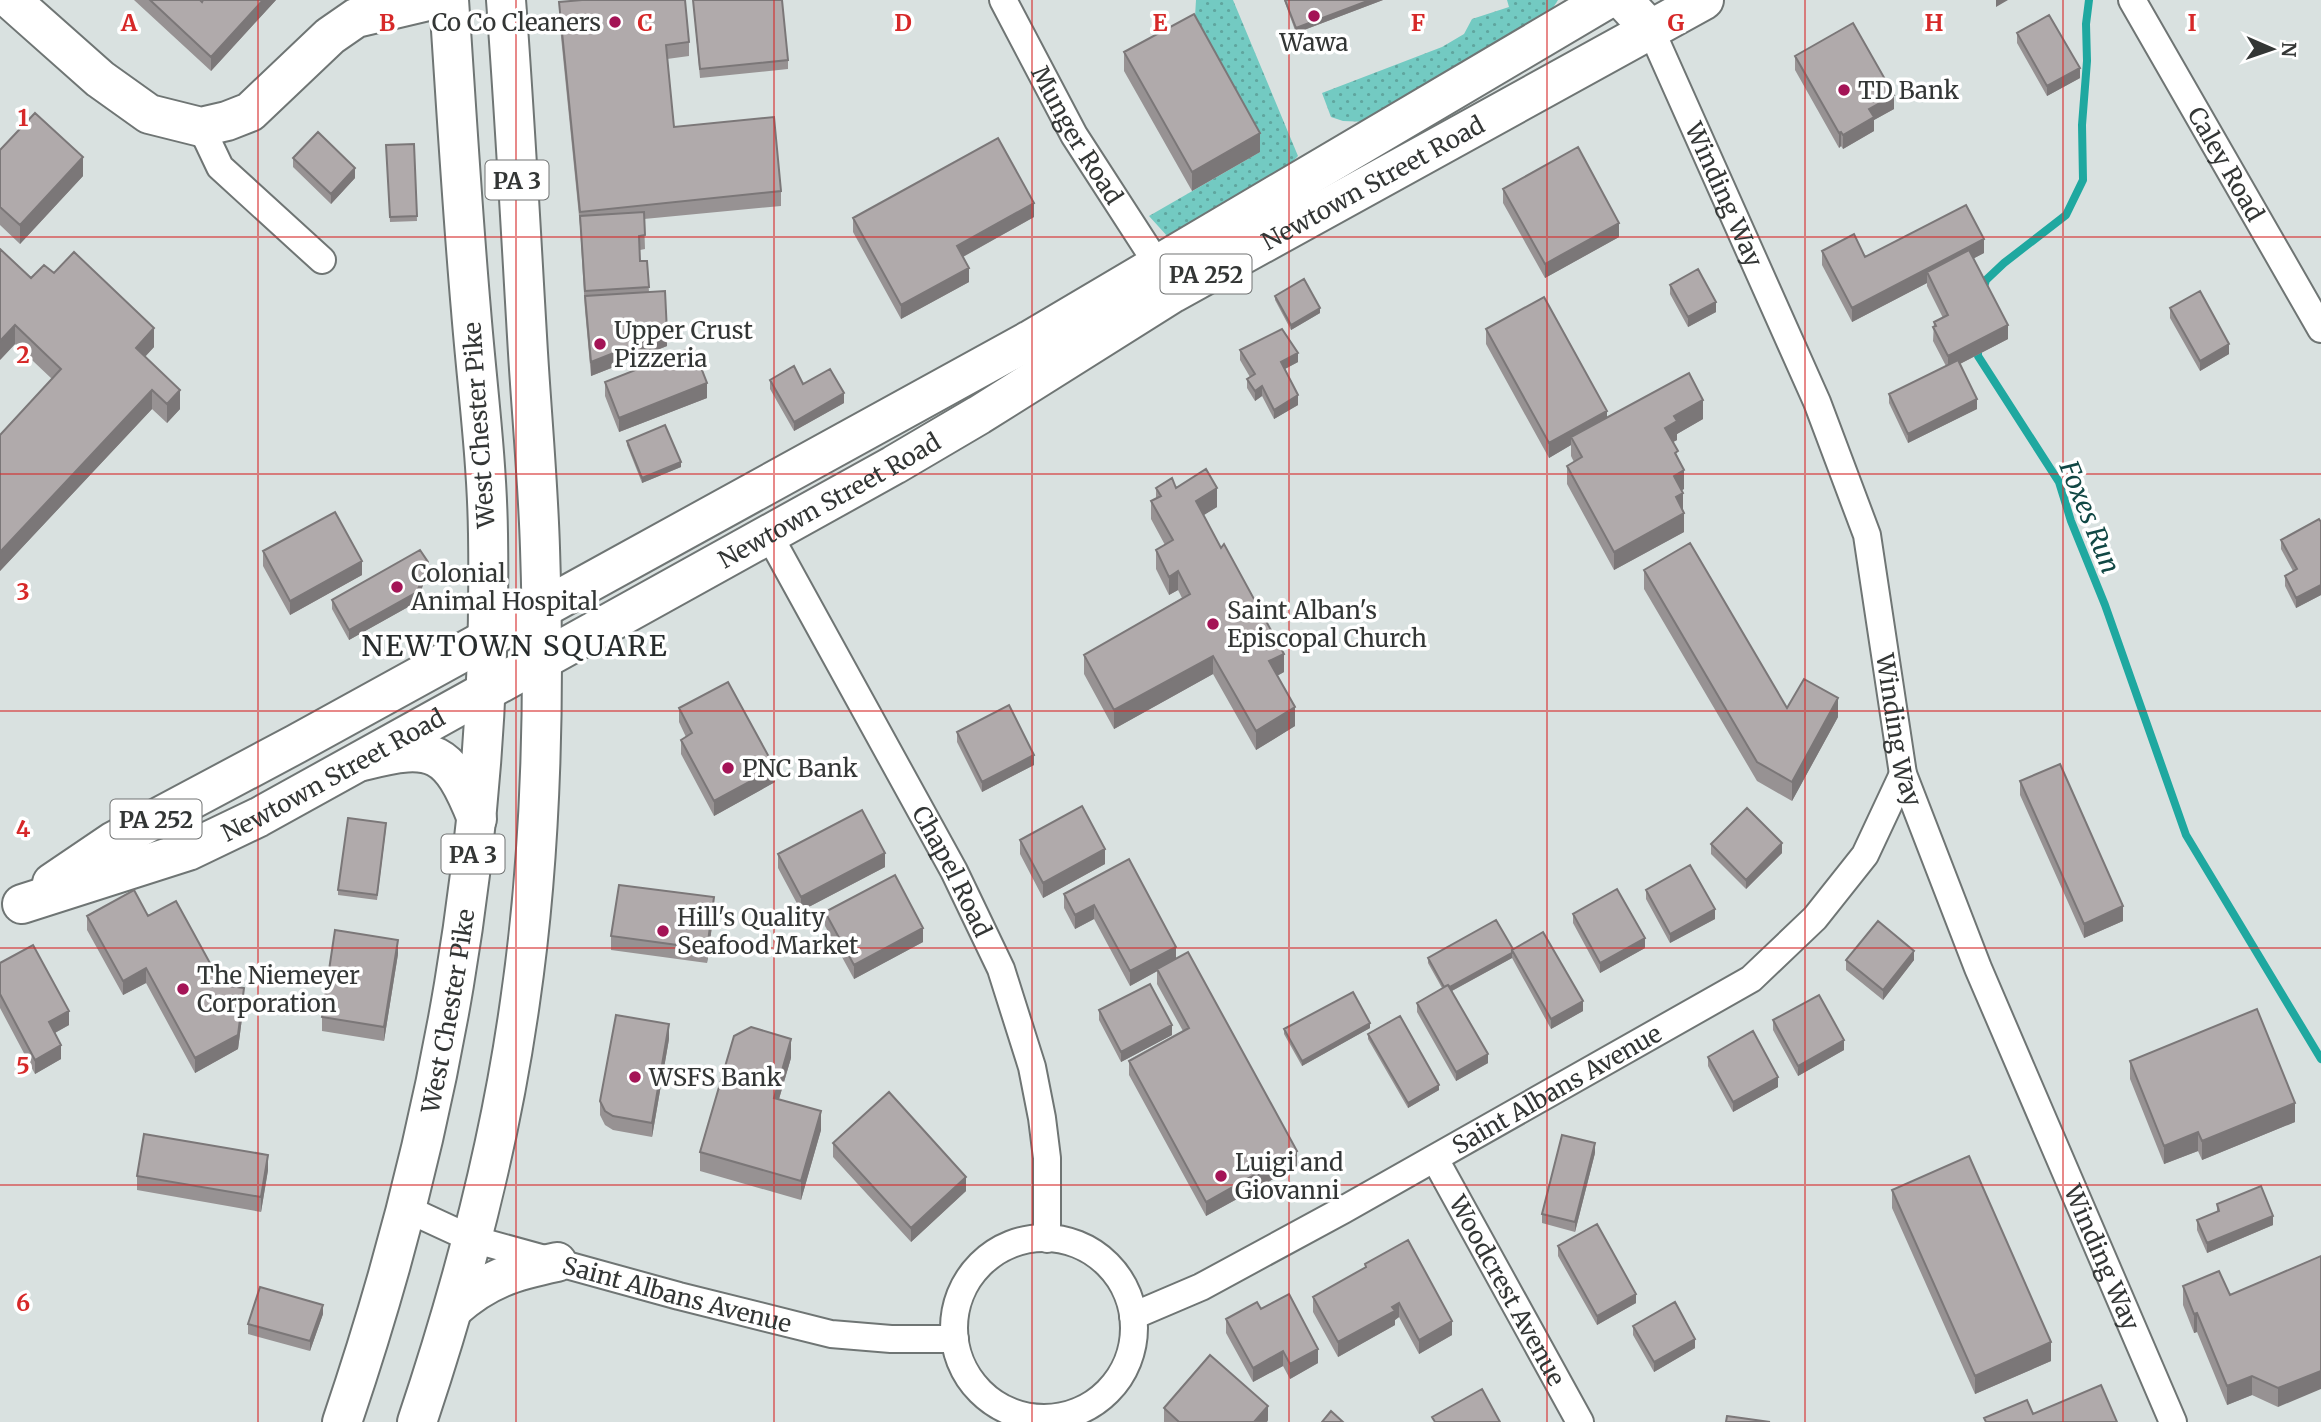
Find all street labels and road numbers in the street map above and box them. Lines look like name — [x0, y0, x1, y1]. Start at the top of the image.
street label: Munger Road — [1025, 60, 1130, 210]
street label: Caley Road — [2181, 101, 2271, 227]
street label: Newtown Street Road — [1256, 109, 1490, 257]
street label: Winding Way — [1678, 116, 1770, 272]
road number: PA 3 — [486, 160, 548, 200]
road number: PA 252 — [1160, 255, 1252, 294]
street label: West Chester Pike — [456, 321, 502, 530]
street label: Newtown Street Road — [713, 426, 946, 575]
street label: Winding Way — [1869, 650, 1930, 811]
street label: Newtown Street Road — [216, 702, 450, 848]
road number: PA 252 — [110, 800, 202, 838]
street label: Chapel Road — [906, 800, 999, 942]
road number: PA 3 — [442, 834, 504, 874]
street label: West Chester Pike — [414, 907, 481, 1117]
street label: Saint Albans Avenue — [1446, 1017, 1667, 1161]
street label: Winding Way — [2057, 1179, 2147, 1335]
street label: Woodcrest Avenue — [1442, 1189, 1572, 1391]
street label: Saint Albans Avenue — [559, 1249, 795, 1339]

